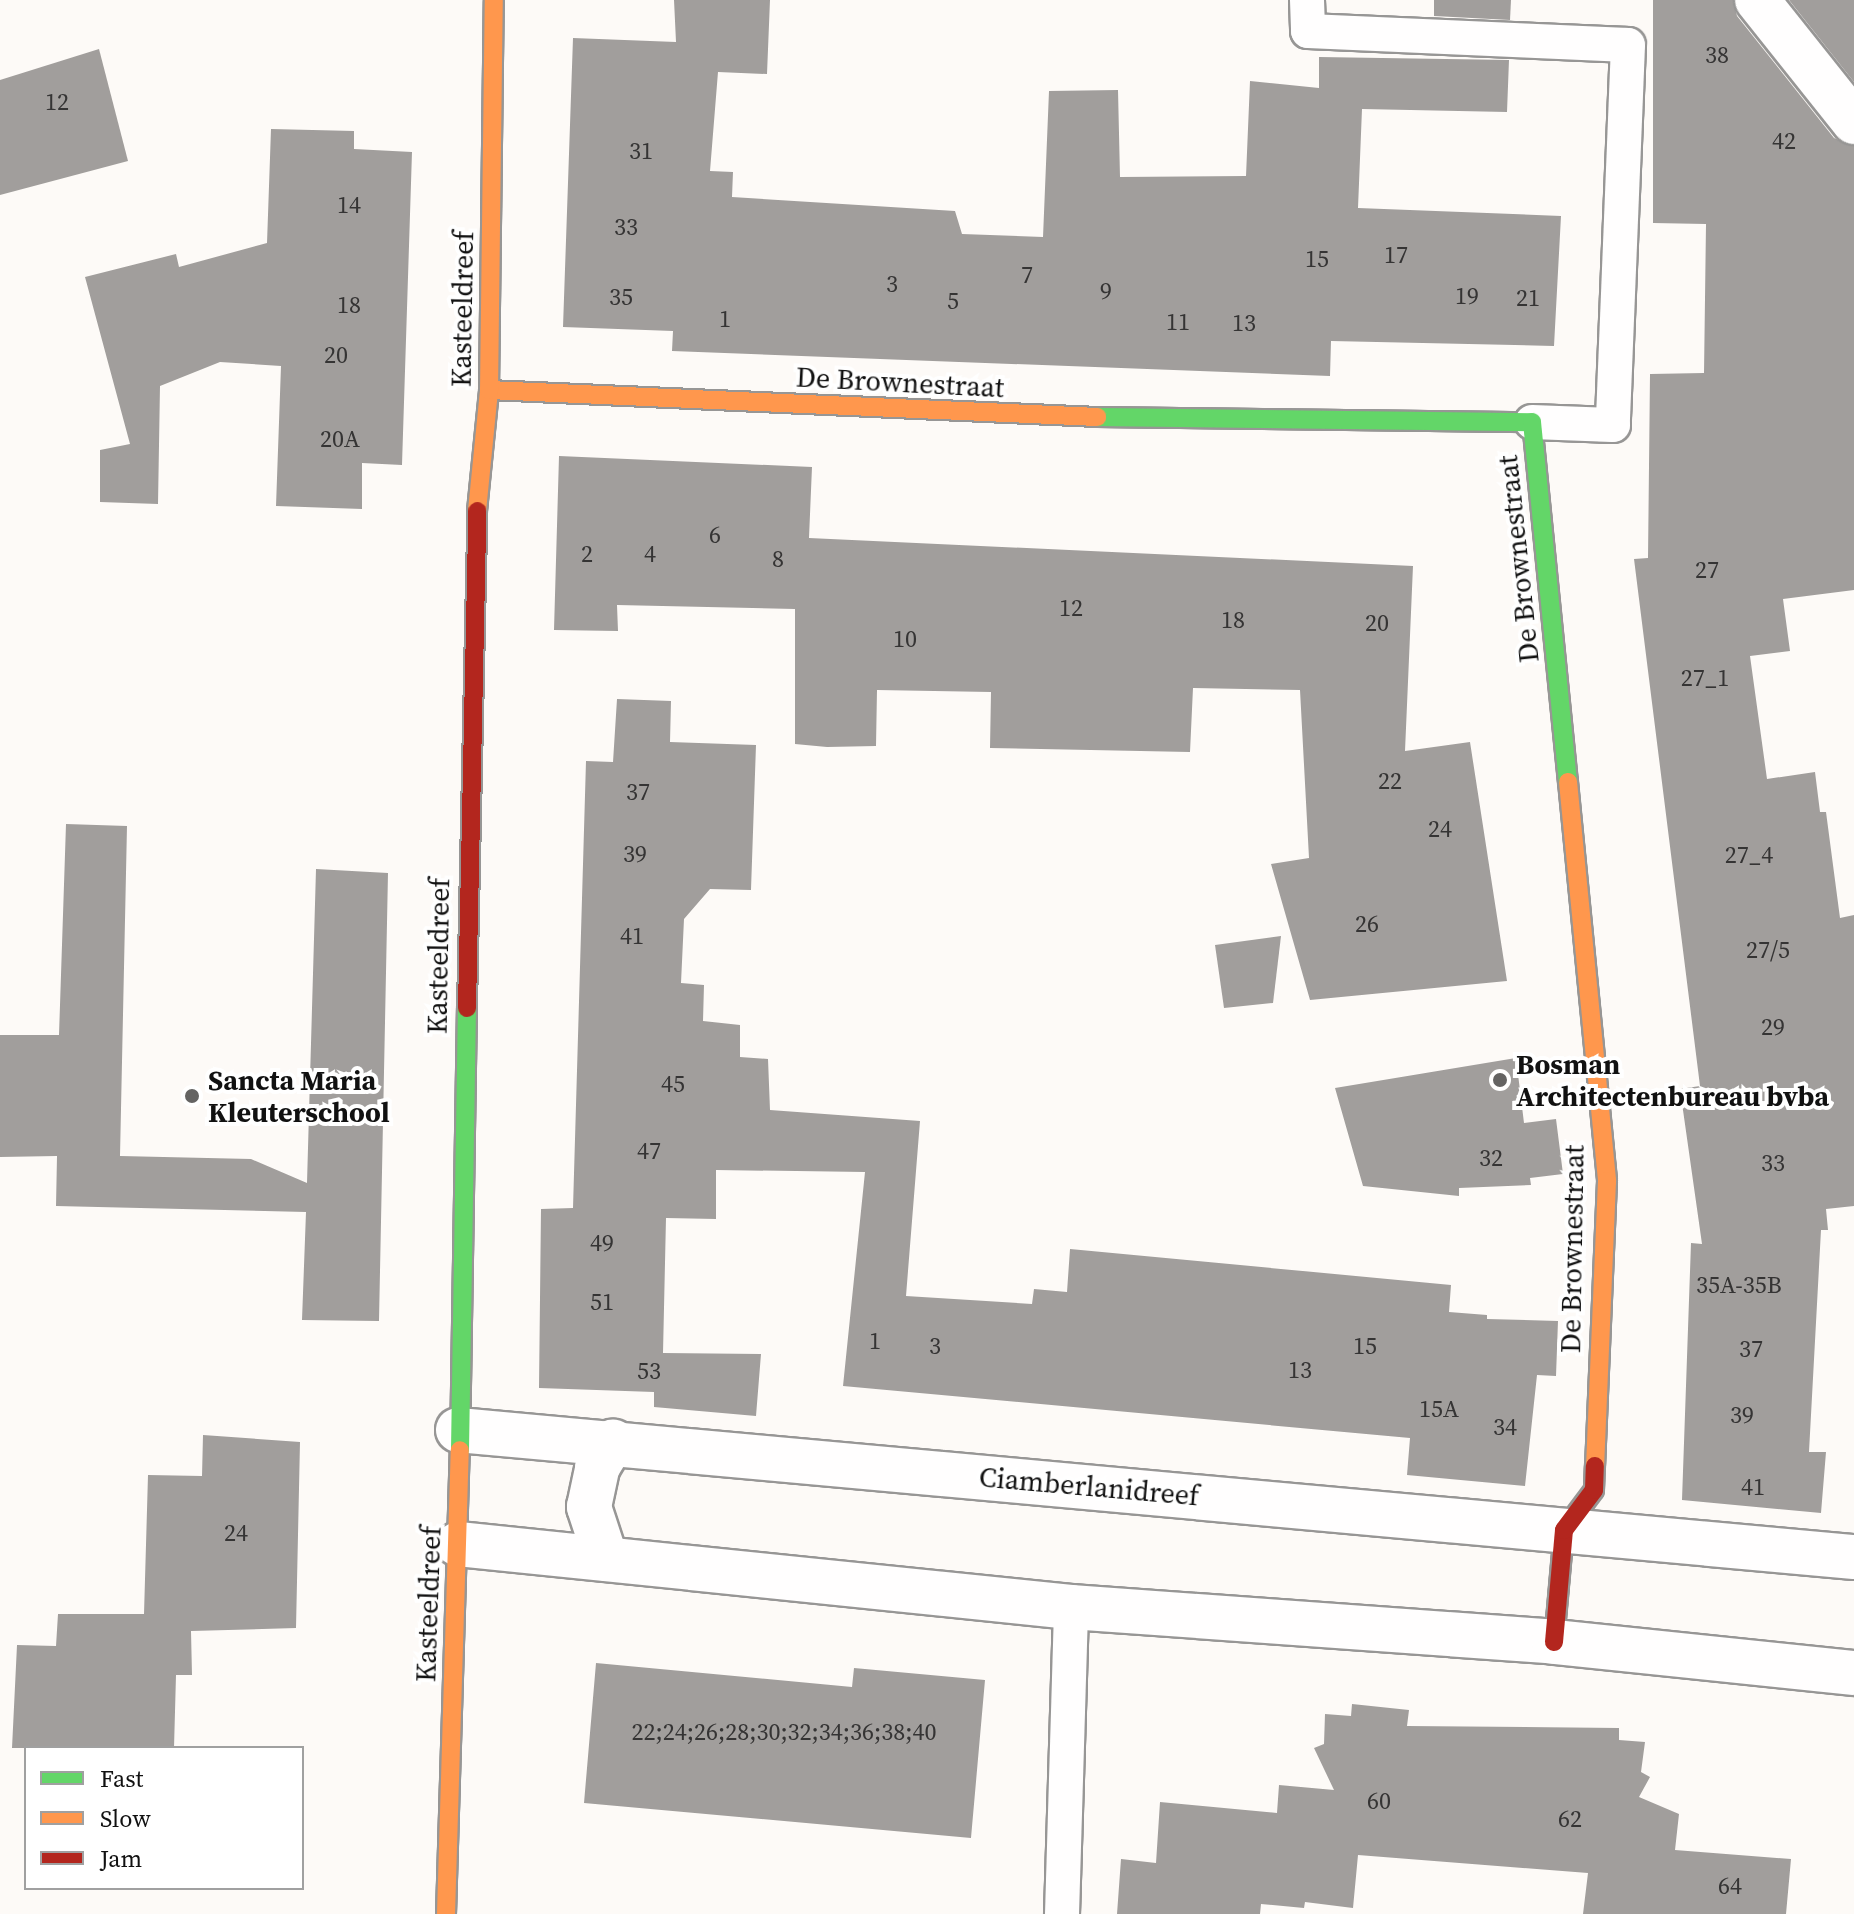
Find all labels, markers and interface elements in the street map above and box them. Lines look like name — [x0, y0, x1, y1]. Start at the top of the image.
house number: 38 — [1705, 41, 1729, 69]
house number: 12 — [45, 88, 69, 116]
house number: 42 — [1772, 127, 1796, 155]
house number: 31 — [629, 137, 653, 165]
house number: 14 — [337, 191, 361, 219]
house number: 33 — [614, 213, 638, 241]
street label: Kasteeldreef — [444, 231, 480, 387]
house number: 17 — [1384, 241, 1408, 269]
house number: 15 — [1305, 245, 1329, 273]
house number: 7 — [1021, 261, 1033, 289]
house number: 3 — [886, 270, 898, 298]
house number: 9 — [1100, 277, 1112, 305]
house number: 19 — [1455, 282, 1479, 310]
house number: 35 — [609, 283, 633, 311]
house number: 21 — [1516, 284, 1540, 312]
house number: 5 — [947, 287, 959, 315]
house number: 18 — [337, 291, 361, 319]
house number: 1 — [719, 305, 731, 333]
house number: 11 — [1166, 308, 1190, 336]
house number: 13 — [1232, 309, 1256, 337]
house number: 20 — [324, 341, 348, 369]
street label: De Brownestraat — [795, 360, 1005, 404]
house number: 20A — [320, 425, 360, 453]
street label: De Brownestraat — [1490, 454, 1546, 664]
house number: 6 — [709, 521, 721, 549]
house number: 2 — [581, 540, 593, 568]
house number: 4 — [644, 540, 656, 568]
house number: 8 — [772, 545, 784, 573]
house number: 27 — [1695, 556, 1719, 584]
house number: 12 — [1059, 594, 1083, 622]
house number: 18 — [1221, 606, 1245, 634]
house number: 20 — [1365, 609, 1389, 637]
house number: 10 — [893, 625, 917, 653]
house number: 27_1 — [1681, 664, 1729, 692]
house number: 22 — [1378, 767, 1402, 795]
house number: 37 — [626, 778, 650, 806]
house number: 24 — [1428, 815, 1452, 843]
house number: 39 — [623, 840, 647, 868]
house number: 27_4 — [1725, 841, 1773, 869]
street label: Kasteeldreef — [420, 878, 456, 1034]
house number: 26 — [1355, 910, 1379, 938]
house number: 41 — [620, 922, 644, 950]
house number: 27/5 — [1746, 936, 1790, 964]
house number: 29 — [1761, 1013, 1785, 1041]
place label: Bosman Architectenbureau bvba — [1516, 1047, 1829, 1113]
place label: Sancta Maria Kleuterschool — [208, 1063, 390, 1129]
house number: 45 — [661, 1070, 685, 1098]
marker: Bosman Architectenbureau bvba — [1491, 1071, 1509, 1089]
marker: Sancta Maria Kleuterschool — [183, 1087, 201, 1105]
house number: 47 — [637, 1137, 661, 1165]
house number: 32 — [1479, 1144, 1503, 1172]
street label: De Brownestraat — [1553, 1145, 1591, 1353]
house number: 33 — [1761, 1149, 1785, 1177]
house number: 49 — [590, 1229, 614, 1257]
house number: 35A-35B — [1696, 1271, 1782, 1299]
house number: 51 — [590, 1288, 614, 1316]
house number: 1 — [869, 1327, 881, 1355]
house number: 3 — [929, 1332, 941, 1360]
house number: 15 — [1353, 1332, 1377, 1360]
house number: 37 — [1739, 1335, 1763, 1363]
house number: 13 — [1288, 1356, 1312, 1384]
house number: 53 — [637, 1357, 661, 1385]
house number: 15A — [1419, 1395, 1459, 1423]
house number: 39 — [1730, 1401, 1754, 1429]
house number: 34 — [1493, 1413, 1517, 1441]
street label: Ciamberlanidreef — [978, 1460, 1200, 1512]
house number: 41 — [1741, 1473, 1765, 1501]
house number: 24 — [224, 1519, 248, 1547]
street label: Kasteeldreef — [408, 1525, 448, 1683]
house number: 22;24;26;28;30;32;34;36;38;40 — [632, 1718, 936, 1746]
legend — [24, 1746, 304, 1890]
text: Fast — [100, 1762, 143, 1795]
house number: 60 — [1367, 1787, 1391, 1815]
text: Slow — [100, 1802, 151, 1835]
house number: 62 — [1558, 1805, 1582, 1833]
text: Jam — [100, 1842, 142, 1875]
house number: 64 — [1718, 1872, 1742, 1900]

